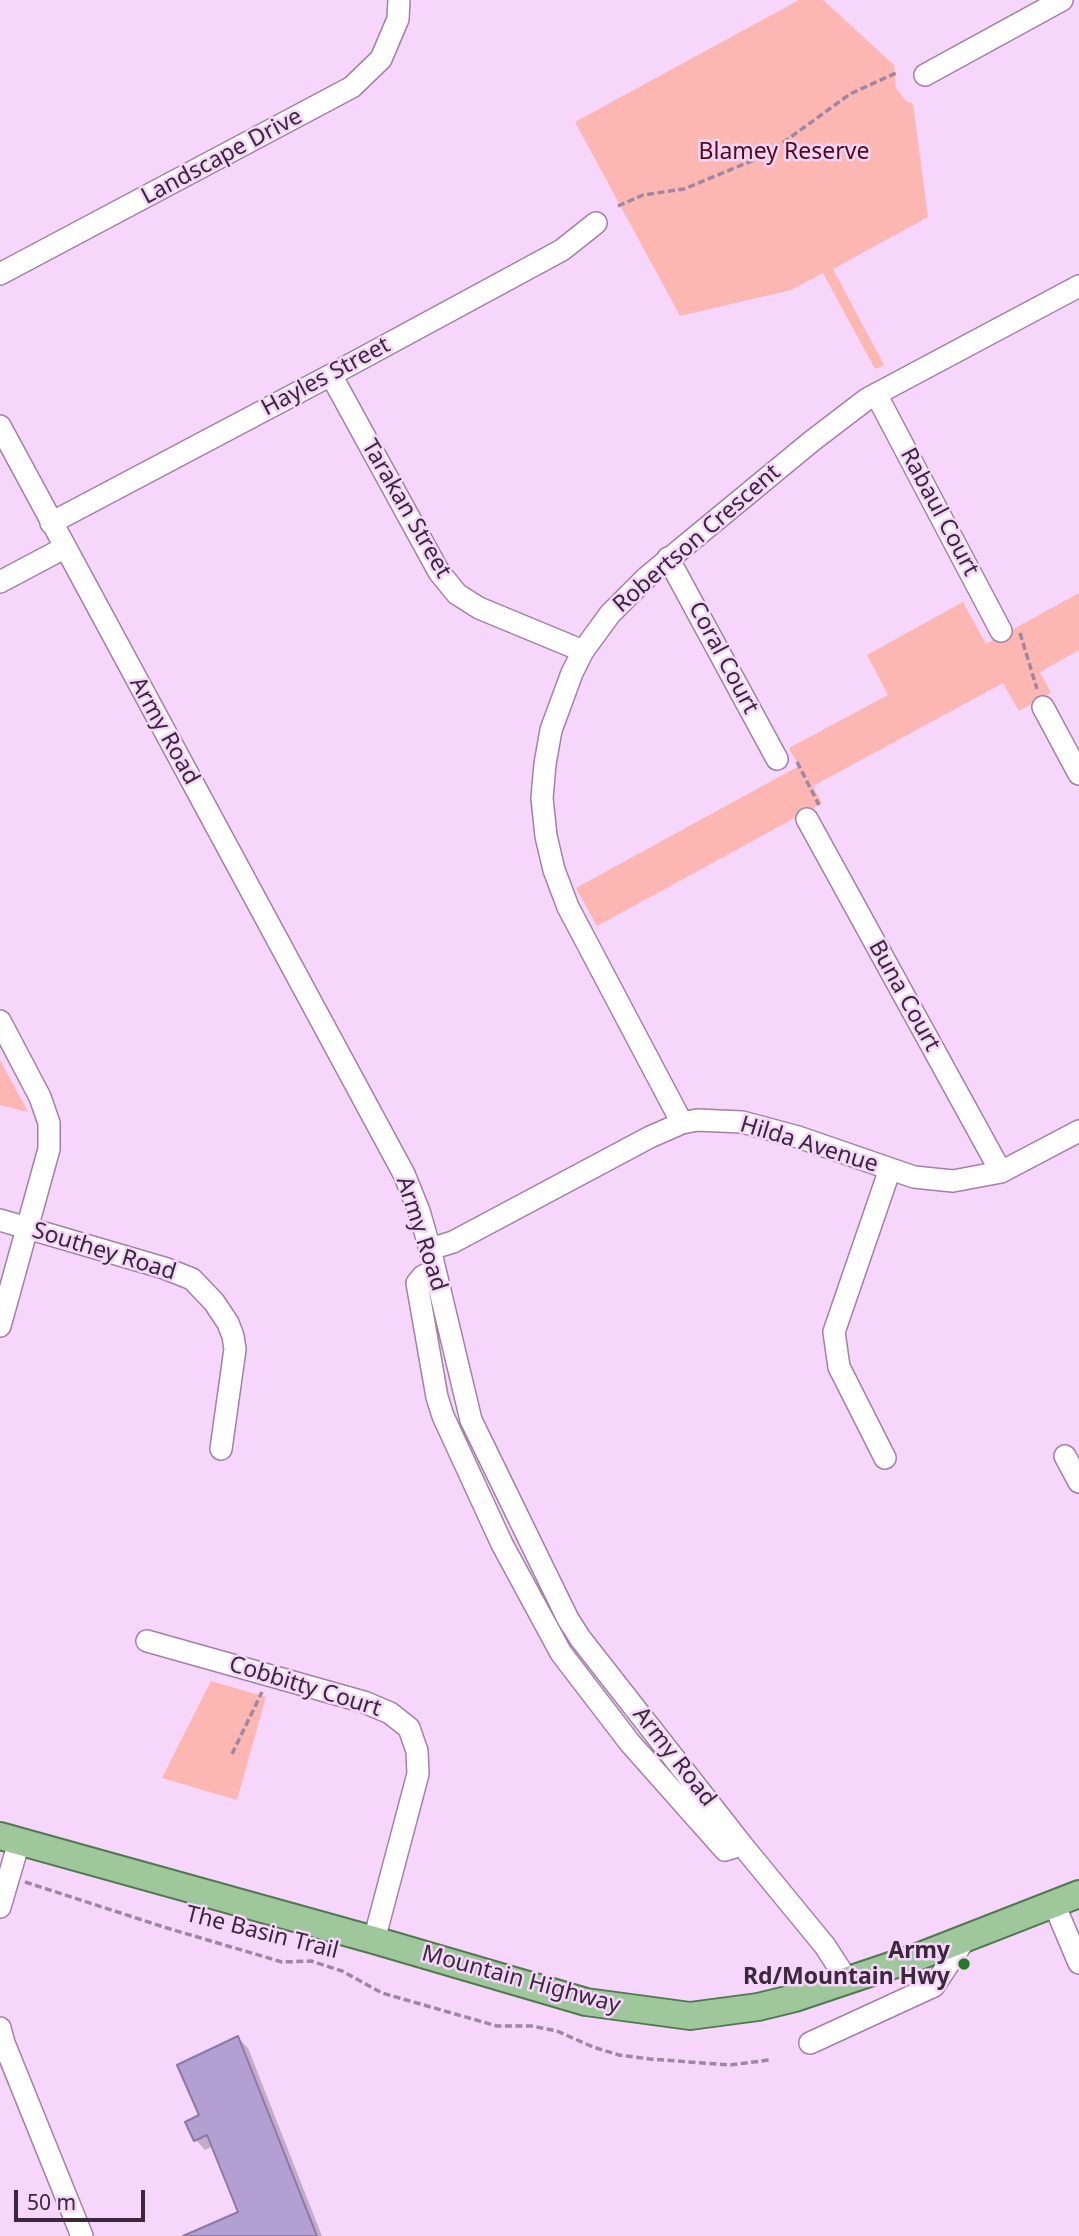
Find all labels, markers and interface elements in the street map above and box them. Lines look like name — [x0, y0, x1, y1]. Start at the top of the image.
street label: Landscape Drive — [137, 103, 307, 211]
park label: Blamey Reserve — [699, 138, 869, 166]
street label: Hayles Street — [257, 332, 395, 422]
street label: Tarakan Street — [355, 435, 457, 583]
street label: Rabaul Court — [894, 443, 984, 581]
street label: Robertson Crescent — [608, 459, 786, 619]
street label: Coral Court — [682, 597, 764, 719]
street label: Army Road — [123, 672, 205, 790]
street label: Buna Court — [862, 936, 946, 1056]
street label: Hilda Avenue — [737, 1111, 881, 1179]
street label: Army Road — [390, 1173, 452, 1295]
street label: Southey Road — [29, 1217, 179, 1287]
street label: Cobbitty Court — [226, 1651, 384, 1723]
street label: Army Road — [627, 1702, 721, 1812]
street label: The Basin Trail — [183, 1901, 341, 1965]
place label: Army Rd/Mountain Hwy — [743, 1937, 950, 1991]
street label: Mountain Highway — [419, 1940, 623, 2020]
marker: Army Rd/Mountain Hwy — [956, 1956, 972, 1972]
scale bar — [18, 2176, 149, 2220]
text: 50 m — [27, 2188, 76, 2216]

